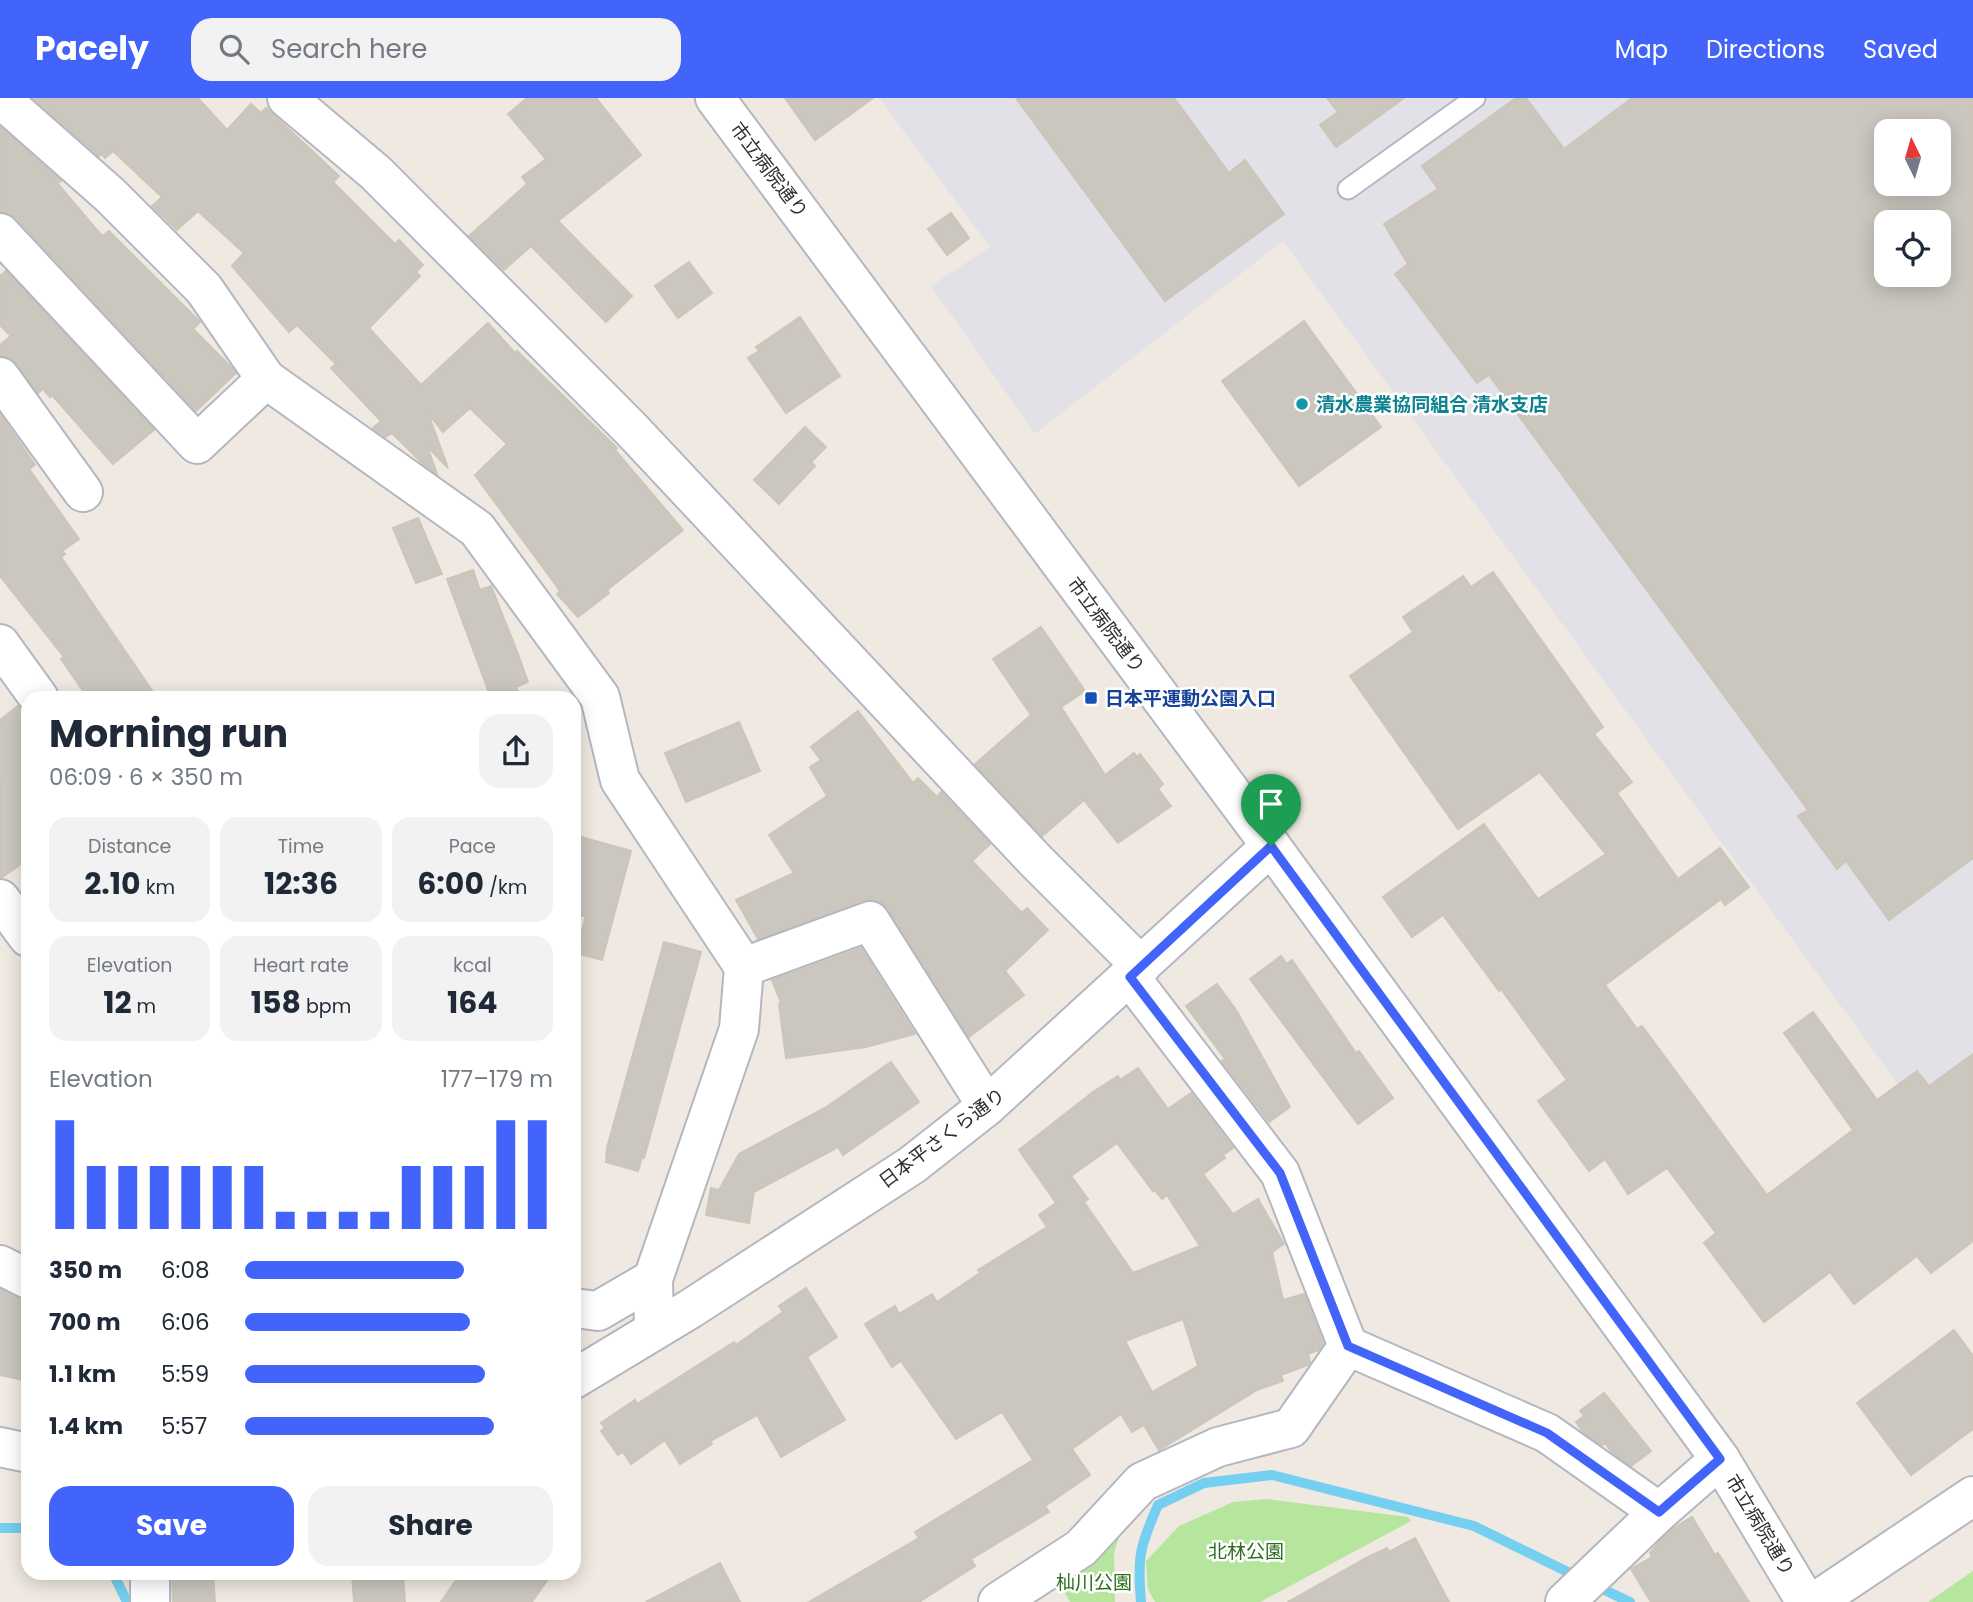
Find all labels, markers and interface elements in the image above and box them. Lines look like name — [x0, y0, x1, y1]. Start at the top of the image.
search box — [191, 18, 681, 81]
text: Pacely — [35, 25, 149, 72]
icon: search — [215, 30, 253, 68]
text: Search here — [271, 31, 428, 67]
text: Map — [1615, 33, 1668, 66]
text: Directions — [1706, 33, 1825, 66]
text: Saved — [1863, 33, 1938, 66]
street label: 市立病院通り — [724, 116, 814, 224]
north arrow — [1874, 119, 1951, 196]
map controls — [1874, 119, 1951, 287]
button: locate — [1874, 210, 1951, 287]
place label: 清水農業協同組合 清水支店 — [1316, 391, 1548, 418]
marker: 清水農業協同組合 清水支店 — [1294, 396, 1310, 412]
street label: 市立病院通り — [1061, 571, 1151, 679]
place label: 日本平運動公園入口 — [1105, 685, 1276, 712]
marker: 日本平運動公園入口 — [1083, 690, 1099, 706]
text: Morning run — [49, 707, 288, 760]
button: share — [479, 714, 553, 788]
text: 06:09 · 6 × 350 m — [49, 761, 243, 793]
pin — [1241, 774, 1301, 846]
icon: arrive — [1252, 785, 1290, 823]
text: Distance — [88, 833, 171, 860]
text: Time — [278, 833, 324, 860]
text: Pace — [449, 833, 496, 860]
text: 2.10 — [84, 862, 141, 905]
text: 12:36 — [264, 862, 338, 905]
text: 6:00 — [417, 862, 484, 905]
text: km — [141, 874, 175, 901]
text: /km — [484, 874, 527, 901]
text: Elevation — [87, 952, 172, 979]
text: Heart rate — [253, 952, 349, 979]
text: kcal — [453, 952, 492, 979]
text: 12 — [103, 981, 132, 1024]
text: 158 — [251, 981, 301, 1024]
text: 164 — [447, 981, 498, 1024]
text: m — [132, 993, 156, 1020]
text: bpm — [301, 993, 351, 1020]
text: Elevation — [49, 1063, 153, 1095]
text: 177–179 m — [441, 1063, 553, 1095]
street label: 日本平さくら通り — [873, 1081, 1011, 1195]
text: 350 m — [49, 1254, 122, 1286]
text: 6:08 — [161, 1254, 209, 1286]
text: 700 m — [49, 1306, 121, 1338]
text: 6:06 — [161, 1306, 210, 1338]
text: 1.1 km — [49, 1358, 116, 1390]
text: 5:59 — [161, 1358, 209, 1390]
text: 1.4 km — [49, 1410, 123, 1442]
text: 5:57 — [161, 1410, 207, 1442]
street label: 市立病院通り — [1719, 1469, 1801, 1581]
button: Save — [49, 1486, 294, 1566]
button: Share — [308, 1486, 553, 1566]
park label: 北林公園 — [1208, 1538, 1284, 1565]
park label: 杣川公園 — [1056, 1569, 1132, 1596]

